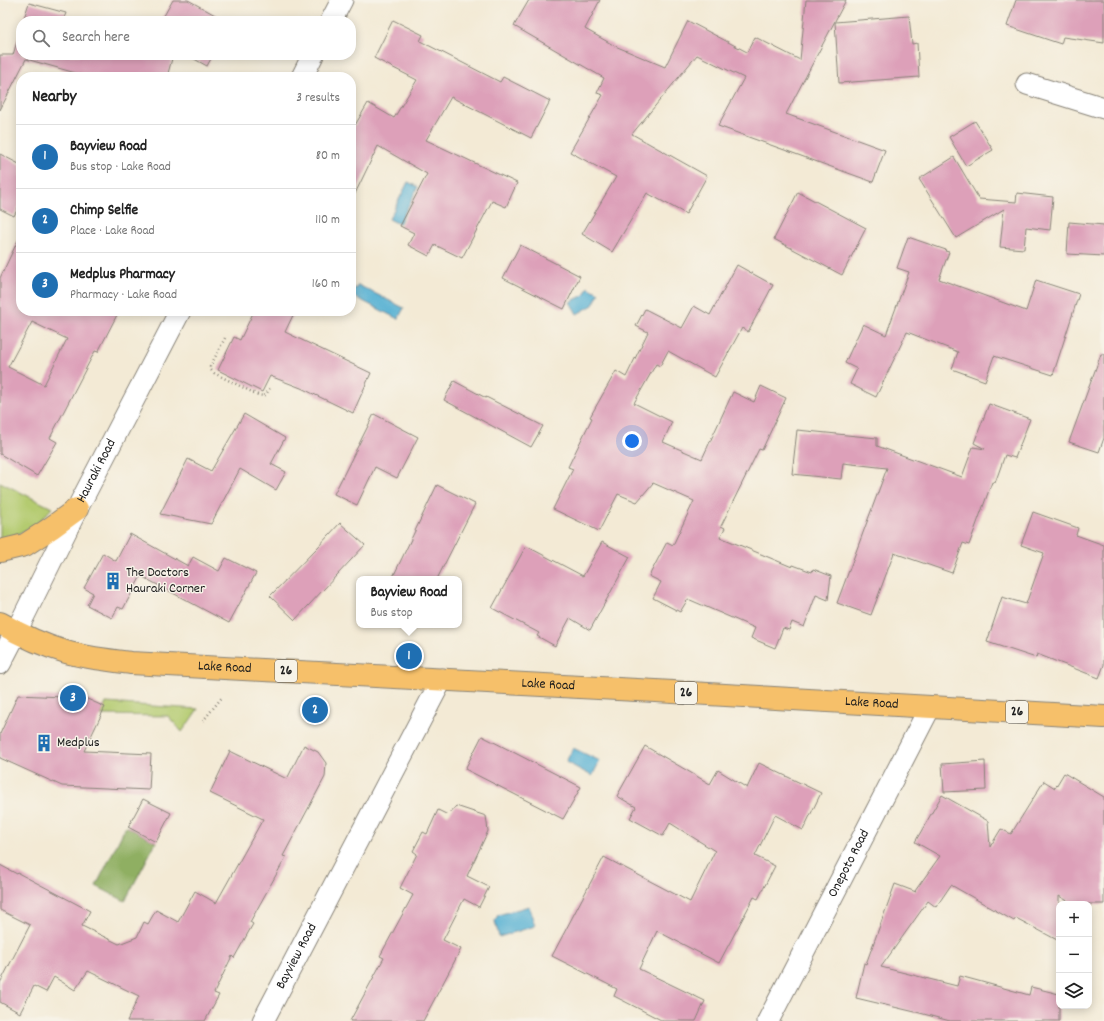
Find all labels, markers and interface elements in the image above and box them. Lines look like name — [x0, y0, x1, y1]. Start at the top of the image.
search box — [16, 16, 356, 60]
icon: search — [30, 27, 52, 49]
text: Search here — [62, 27, 130, 49]
text: Nearby — [32, 86, 76, 110]
text: 3 results — [296, 89, 340, 108]
text: Bayview Road — [70, 136, 147, 158]
text: 1 — [44, 147, 46, 166]
text: 80 m — [316, 147, 340, 166]
text: Bus stop · Lake Road — [70, 158, 171, 177]
text: Chimp Selfie — [70, 200, 138, 222]
text: 2 — [42, 211, 48, 230]
text: 110 m — [315, 211, 340, 230]
text: Place · Lake Road — [70, 222, 155, 241]
text: Medplus Pharmacy — [70, 264, 175, 286]
text: 3 — [42, 275, 48, 294]
text: 160 m — [312, 275, 340, 294]
text: Pharmacy · Lake Road — [70, 286, 177, 305]
your location — [622, 431, 642, 451]
street label: Hauraki Road — [72, 436, 122, 506]
place label: The Doctors Hauraki Corner — [126, 563, 206, 599]
building icon: The Doctors Hauraki Corner — [103, 571, 123, 591]
popup — [356, 576, 462, 628]
text: Bayview Road — [371, 582, 447, 604]
text: Bus stop — [371, 604, 413, 623]
pin: 1 — [396, 641, 422, 671]
street label: Lake Road — [197, 656, 252, 679]
road number: 26 — [275, 660, 297, 682]
street label: Lake Road — [521, 674, 576, 696]
road number: 26 — [675, 682, 697, 704]
pin: 3 — [60, 683, 86, 713]
street label: Lake Road — [844, 692, 899, 715]
pin: 2 — [302, 695, 328, 725]
road number: 26 — [1006, 701, 1028, 723]
building icon: Medplus — [34, 733, 54, 753]
place label: Medplus — [57, 733, 100, 753]
street label: Onepoto Road — [823, 826, 875, 901]
map controls — [1056, 901, 1092, 1009]
button: + — [1056, 901, 1092, 937]
street label: Bayview Road — [271, 920, 322, 993]
button: − — [1056, 937, 1092, 973]
button: layers — [1056, 973, 1092, 1009]

